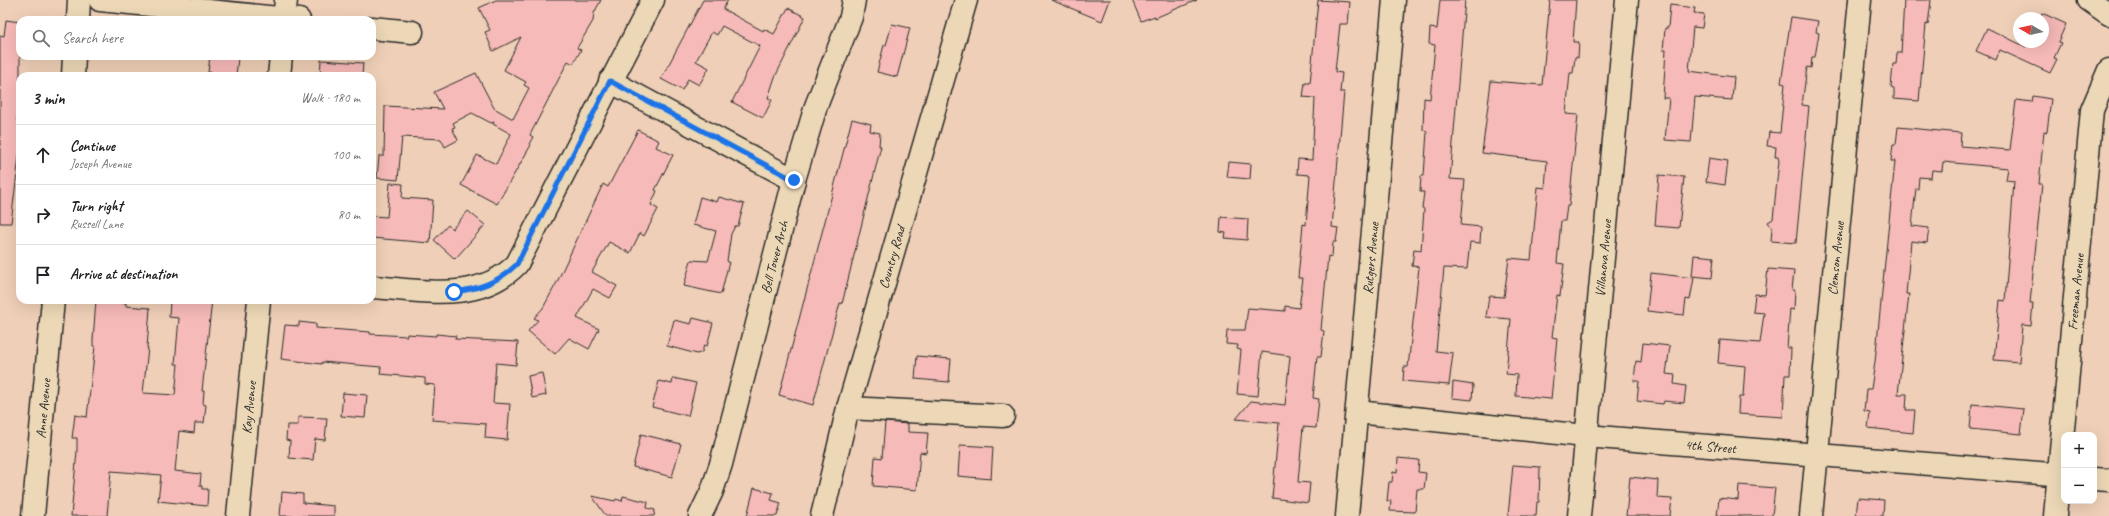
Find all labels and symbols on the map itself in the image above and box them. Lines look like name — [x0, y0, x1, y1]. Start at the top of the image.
north arrow — [2013, 12, 2049, 48]
route end — [785, 171, 803, 189]
street label: Bell Tower Arch — [757, 217, 793, 295]
street label: Villanova Avenue — [1591, 217, 1616, 298]
street label: Clemson Avenue — [1824, 219, 1848, 296]
street label: Rutgers Avenue — [1359, 220, 1383, 295]
street label: Country Road — [875, 222, 910, 291]
street label: Freeman Avenue — [2064, 252, 2088, 331]
route start — [445, 283, 463, 301]
street label: Anne Avenue — [32, 377, 55, 439]
street label: Kay Avenue — [238, 379, 260, 435]
street label: 4th Street — [1684, 436, 1738, 457]

